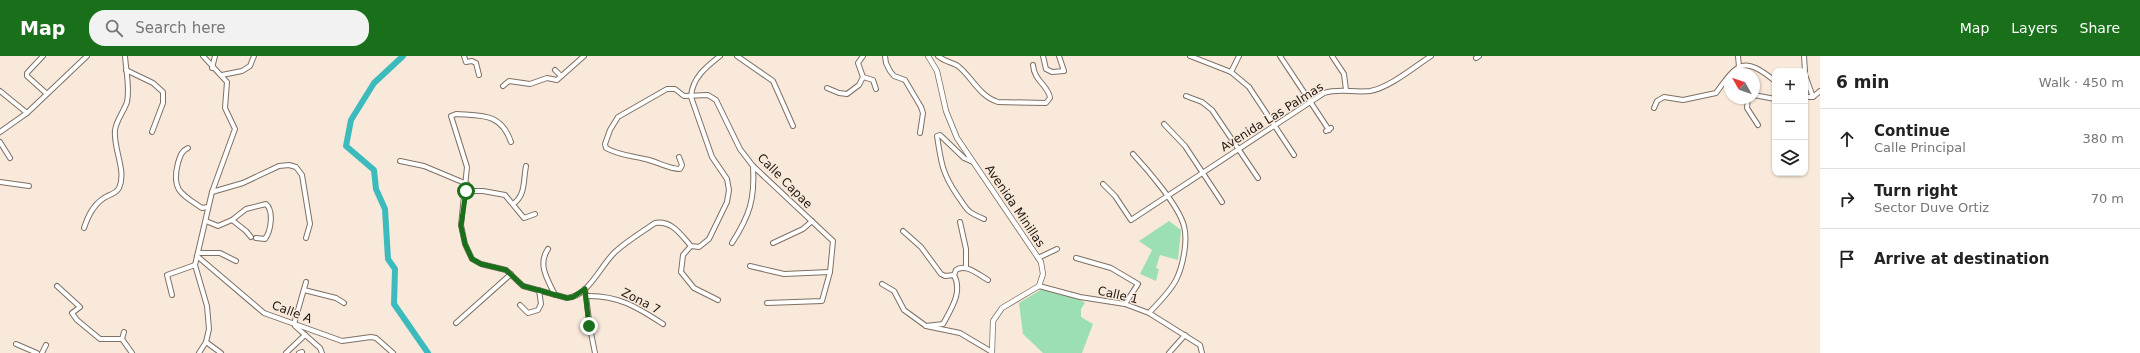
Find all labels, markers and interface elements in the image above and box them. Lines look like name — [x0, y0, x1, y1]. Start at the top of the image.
search box — [89, 10, 369, 46]
text: Map — [20, 17, 65, 39]
icon: search — [103, 17, 125, 39]
text: Search here — [135, 19, 225, 37]
text: Map — [1960, 20, 1989, 36]
text: Layers — [2011, 20, 2058, 36]
text: Share — [2080, 20, 2120, 36]
north arrow — [1724, 68, 1760, 104]
map controls — [1772, 68, 1808, 176]
button: + — [1772, 68, 1808, 104]
text: 6 min — [1836, 72, 1889, 92]
text: Walk · 450 m — [2039, 75, 2124, 90]
street label: Avenida Las Palmas — [1218, 80, 1326, 154]
button: − — [1772, 104, 1808, 140]
text: Continue — [1874, 122, 1950, 140]
icon: ahead — [1836, 128, 1858, 150]
text: 380 m — [2082, 131, 2124, 146]
button: layers — [1772, 140, 1808, 176]
text: Calle Principal — [1874, 140, 1966, 155]
street label: Calle Capae — [755, 151, 815, 211]
street label: Avenida Minillas — [982, 162, 1048, 250]
route start — [457, 182, 475, 200]
text: Turn right — [1874, 182, 1958, 200]
icon: right — [1836, 188, 1858, 210]
text: 70 m — [2091, 191, 2124, 206]
text: Sector Duve Ortiz — [1874, 200, 1989, 215]
icon: arrive — [1836, 248, 1858, 270]
text: Arrive at destination — [1874, 250, 2049, 268]
street label: Calle 1 — [1096, 284, 1140, 306]
street label: Zona 7 — [619, 285, 663, 317]
street label: Calle A — [270, 298, 315, 326]
route end — [580, 317, 598, 335]

